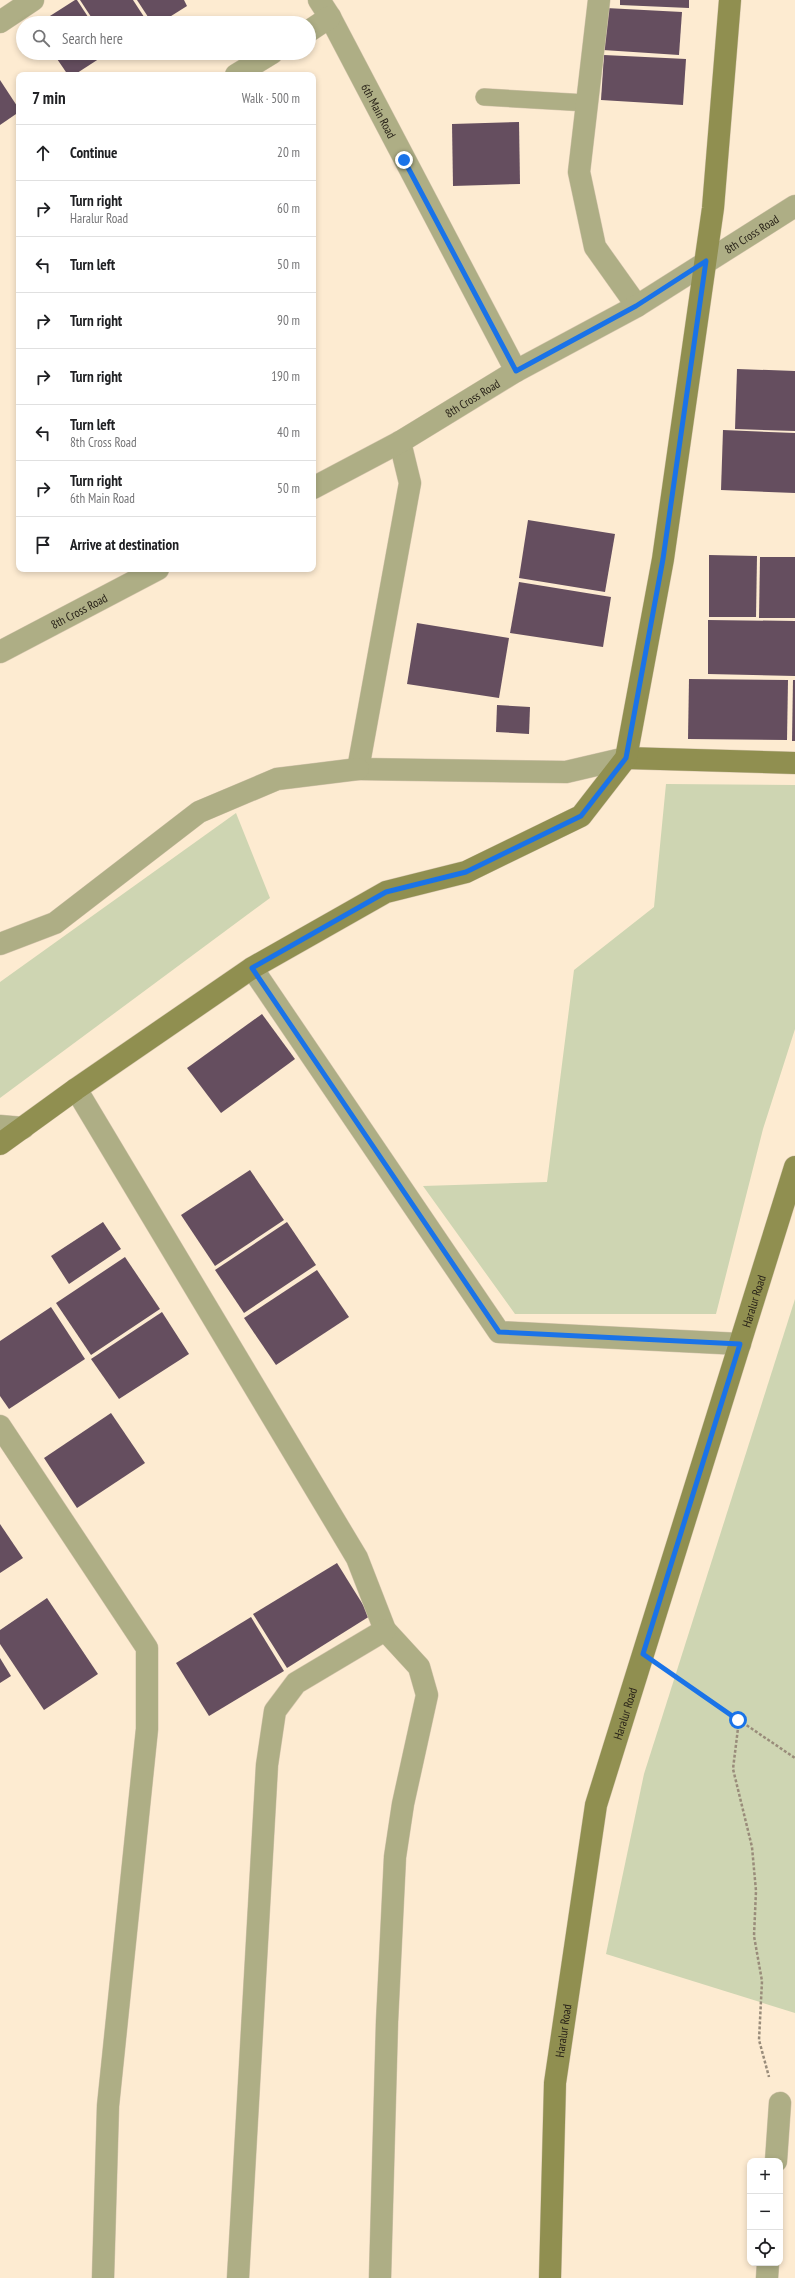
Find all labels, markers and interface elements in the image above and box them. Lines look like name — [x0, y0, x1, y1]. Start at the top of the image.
search box — [16, 16, 316, 60]
icon: search — [30, 27, 52, 49]
text: Search here — [62, 29, 123, 48]
street label: 6th Main Road — [359, 81, 400, 141]
text: 7 min — [32, 87, 66, 109]
text: Walk · 500 m — [242, 90, 300, 107]
icon: ahead — [32, 142, 54, 164]
text: Continue — [70, 143, 117, 162]
text: 20 m — [277, 144, 300, 161]
route end — [395, 151, 413, 169]
text: Turn right — [70, 191, 122, 210]
icon: right — [32, 198, 54, 220]
text: 60 m — [277, 200, 300, 217]
text: Haralur Road — [70, 210, 128, 227]
street label: 8th Cross Road — [721, 211, 781, 256]
icon: left — [32, 254, 54, 276]
text: Turn left — [70, 255, 115, 274]
text: 50 m — [277, 256, 300, 273]
icon: right — [32, 310, 54, 332]
text: Turn right — [70, 311, 122, 330]
text: 90 m — [277, 312, 300, 329]
icon: right — [32, 366, 54, 388]
text: Turn right — [70, 367, 122, 386]
text: 190 m — [271, 368, 300, 385]
street label: 8th Cross Road — [442, 375, 502, 420]
text: Turn left — [70, 415, 115, 434]
icon: left — [32, 422, 54, 444]
text: 40 m — [277, 424, 300, 441]
text: 8th Cross Road — [70, 434, 137, 451]
text: Turn right — [70, 471, 122, 490]
icon: right — [32, 478, 54, 500]
text: 50 m — [277, 480, 300, 497]
text: 6th Main Road — [70, 490, 135, 507]
icon: arrive — [32, 534, 54, 556]
text: Arrive at destination — [70, 535, 179, 554]
street label: 8th Cross Road — [48, 590, 110, 632]
street label: Haralur Road — [738, 1273, 768, 1329]
street label: Haralur Road — [609, 1686, 640, 1741]
route start — [729, 1711, 747, 1729]
street label: Haralur Road — [551, 2003, 574, 2058]
map controls — [747, 2158, 783, 2266]
button: + — [747, 2158, 783, 2194]
button: − — [747, 2194, 783, 2230]
button: locate — [747, 2230, 783, 2266]

